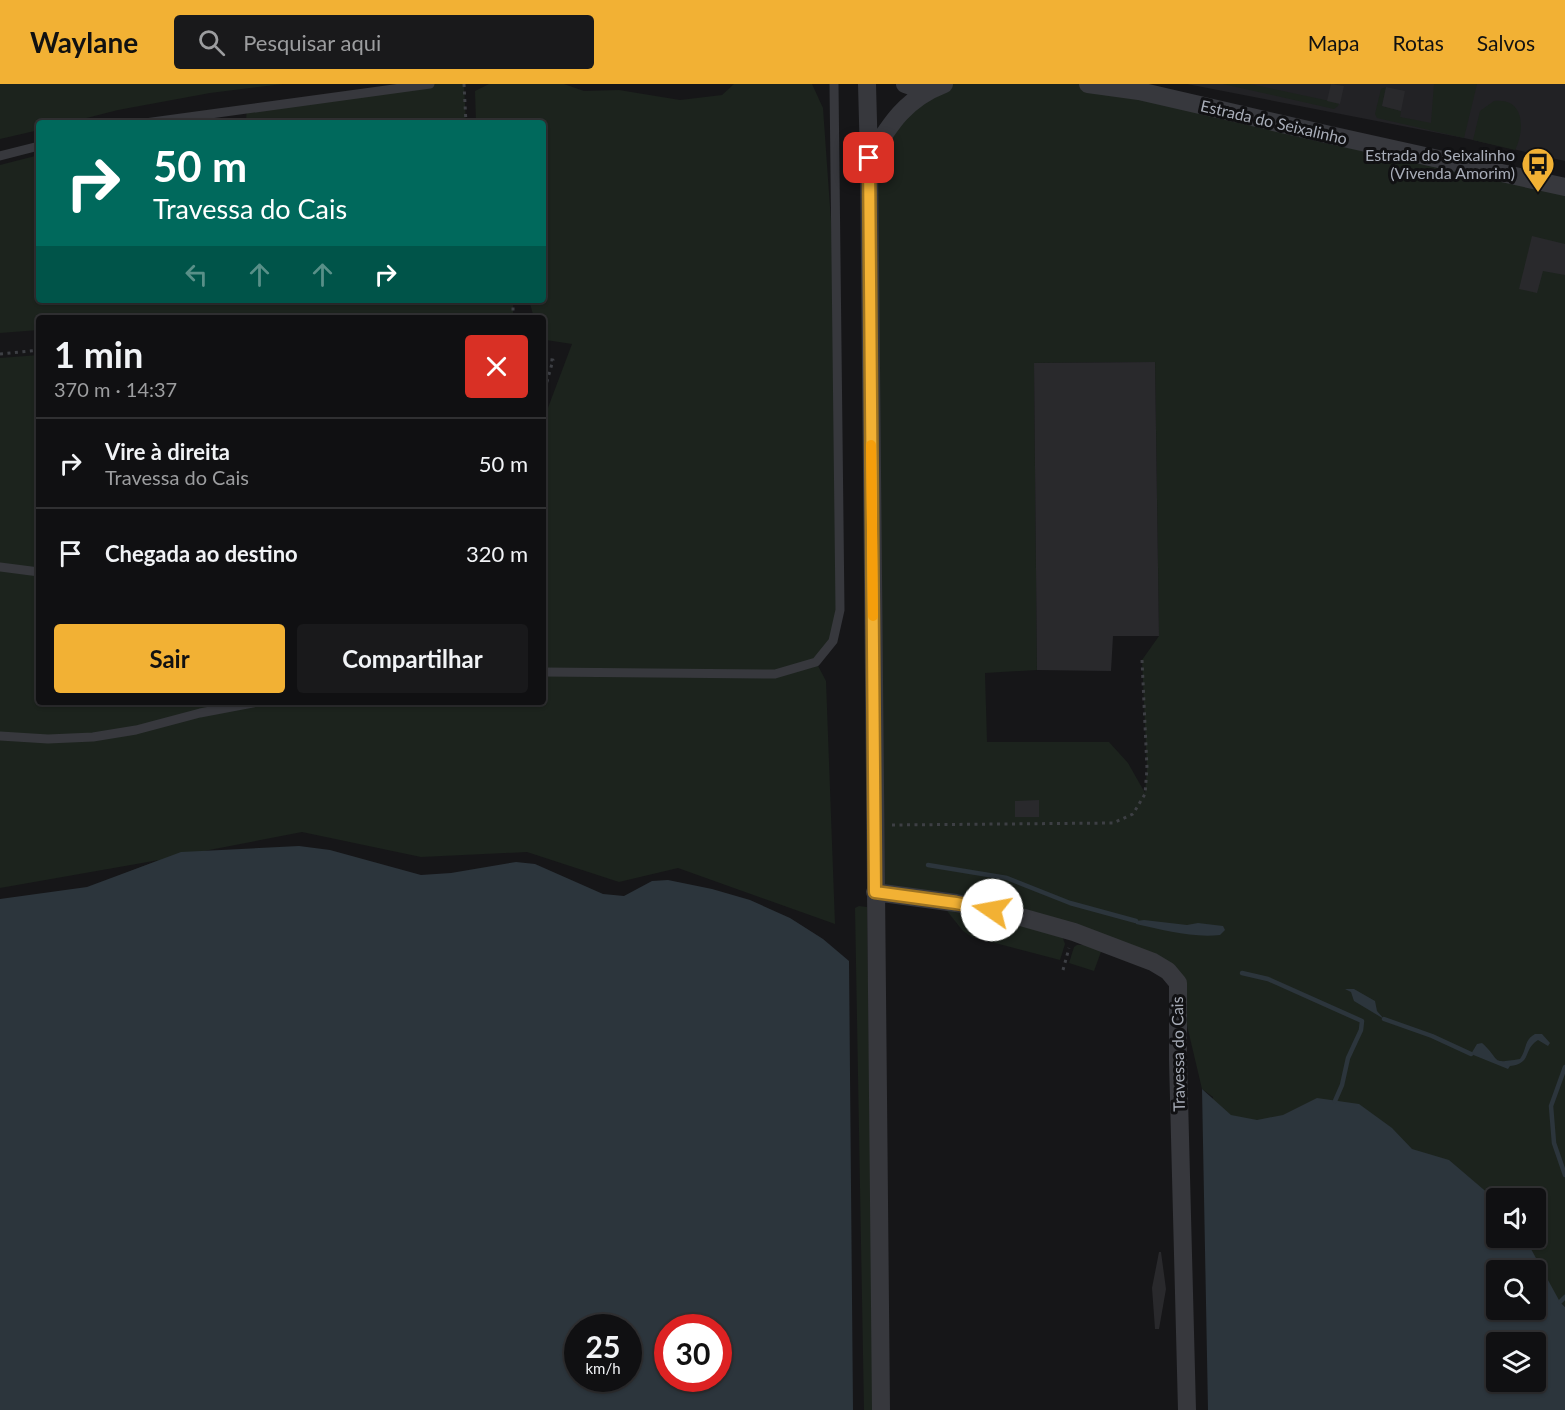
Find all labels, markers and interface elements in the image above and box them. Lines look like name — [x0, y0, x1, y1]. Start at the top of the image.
search box — [174, 15, 594, 69]
text: Waylane — [30, 25, 138, 59]
icon: search — [195, 26, 228, 59]
text: Pesquisar aqui — [243, 29, 381, 56]
text: Mapa — [1308, 30, 1360, 55]
text: Rotas — [1393, 30, 1444, 55]
text: Salvos — [1477, 30, 1535, 55]
street label: Estrada do Seixalinho — [1199, 95, 1349, 148]
pin — [843, 132, 894, 183]
text: 50 m — [153, 141, 247, 191]
icon: arrive — [852, 141, 885, 174]
icon: right — [54, 144, 132, 222]
place label: Estrada do Seixalinho (Vivenda Amorim) — [1365, 145, 1515, 182]
bus stop icon: Estrada do Seixalinho (Vivenda Amorim) — [1520, 146, 1556, 193]
text: Travessa do Cais — [153, 192, 347, 225]
icon: left — [180, 258, 213, 291]
icon: ahead — [243, 258, 276, 291]
icon: ahead — [306, 258, 339, 291]
icon: right — [369, 258, 402, 291]
text: 1 min — [54, 332, 143, 376]
button: close — [465, 335, 528, 398]
text: 370 m · 14:37 — [54, 377, 177, 401]
text: Vire à direita — [105, 438, 230, 465]
icon: right — [54, 447, 87, 480]
text: 50 m — [479, 450, 528, 477]
text: Travessa do Cais — [105, 465, 249, 489]
icon: arrive — [54, 537, 87, 570]
text: Chegada ao destino — [105, 540, 298, 567]
text: 320 m — [466, 540, 528, 567]
button: Sair — [54, 624, 285, 693]
button: Compartilhar — [297, 624, 528, 693]
position arrow — [960, 878, 1024, 942]
street label: Travessa do Cais — [1167, 996, 1188, 1112]
map controls — [1486, 1188, 1546, 1392]
button: sound — [1486, 1188, 1546, 1248]
button: search — [1486, 1260, 1546, 1320]
speed limit sign: 30 — [654, 1314, 732, 1392]
text: 25 — [586, 1328, 620, 1364]
button: layers — [1486, 1332, 1546, 1392]
text: km/h — [585, 1359, 621, 1377]

